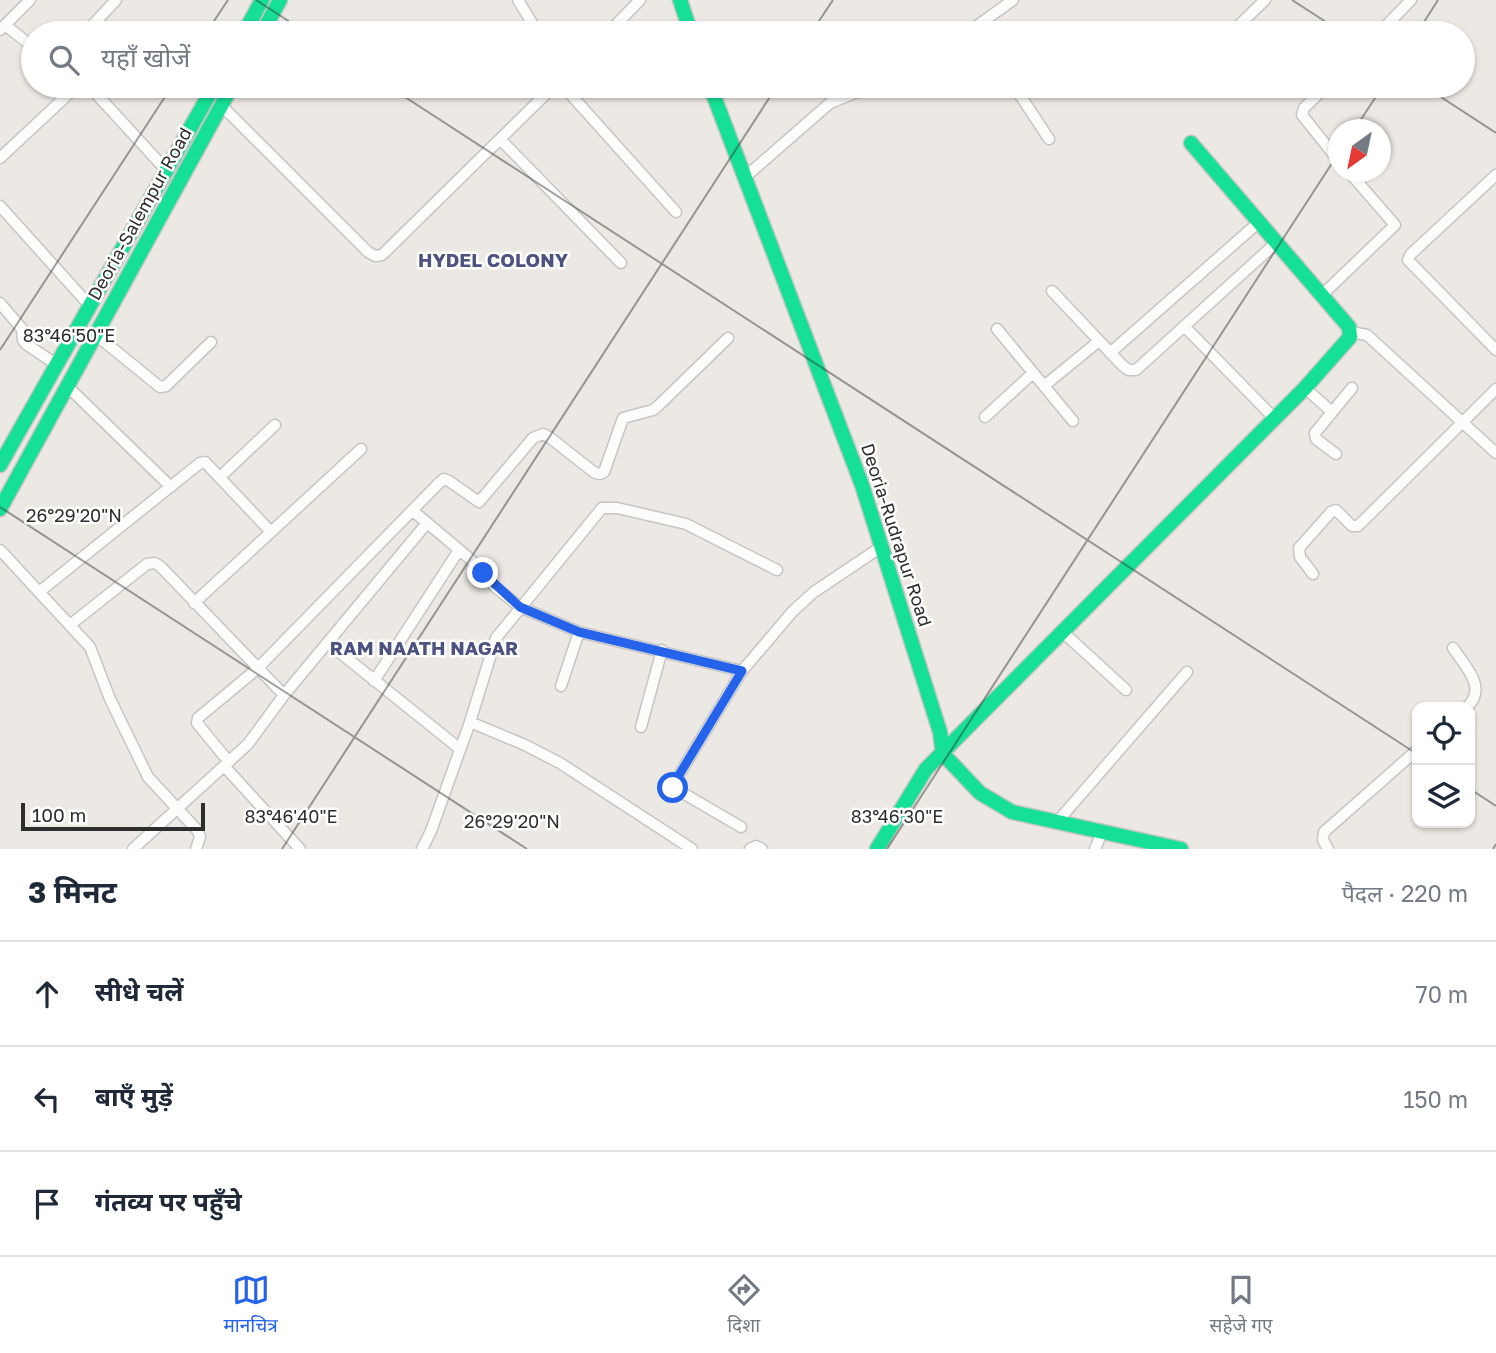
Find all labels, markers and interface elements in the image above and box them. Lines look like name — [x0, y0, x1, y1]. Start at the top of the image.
search box — [21, 21, 1475, 98]
icon: search — [45, 41, 83, 79]
text: यहाँ खोजें — [101, 42, 190, 73]
north arrow — [1328, 119, 1391, 182]
street label: Deoria-Salempur Road — [82, 123, 196, 304]
district label: HYDEL COLONY — [418, 248, 569, 271]
text: 83°46'50"E — [23, 324, 115, 346]
street label: Deoria-Rudrapur Road — [857, 440, 937, 629]
text: 26°29'20"N — [26, 504, 122, 526]
route end — [467, 557, 498, 588]
district label: RAM NAATH NAGAR — [330, 636, 518, 659]
map controls — [1412, 702, 1475, 828]
button: locate — [1412, 702, 1475, 765]
button: layers — [1412, 765, 1475, 828]
route start — [657, 772, 688, 803]
scale bar — [21, 800, 205, 832]
text: 100 m — [32, 803, 86, 826]
text: 83°46'40"E — [245, 805, 337, 827]
text: 83°46'30"E — [851, 805, 943, 827]
text: 26°29'20"N — [464, 810, 560, 832]
text: 3 मिनट — [28, 874, 117, 910]
text: पैदल · 220 m — [1342, 879, 1468, 907]
icon: ahead — [28, 975, 66, 1013]
text: सीधे चलें — [95, 976, 183, 1007]
text: 70 m — [1415, 980, 1468, 1008]
icon: left — [28, 1080, 66, 1118]
text: बाएँ मुड़ें — [95, 1081, 173, 1112]
text: 150 m — [1403, 1085, 1468, 1113]
icon: arrive — [28, 1185, 66, 1223]
text: गंतव्य पर पहुँचे — [95, 1186, 242, 1217]
tab: मानचित्र — [223, 1271, 278, 1340]
tab: दिशा — [725, 1271, 763, 1340]
tab: सहेजे गए — [1210, 1271, 1273, 1340]

